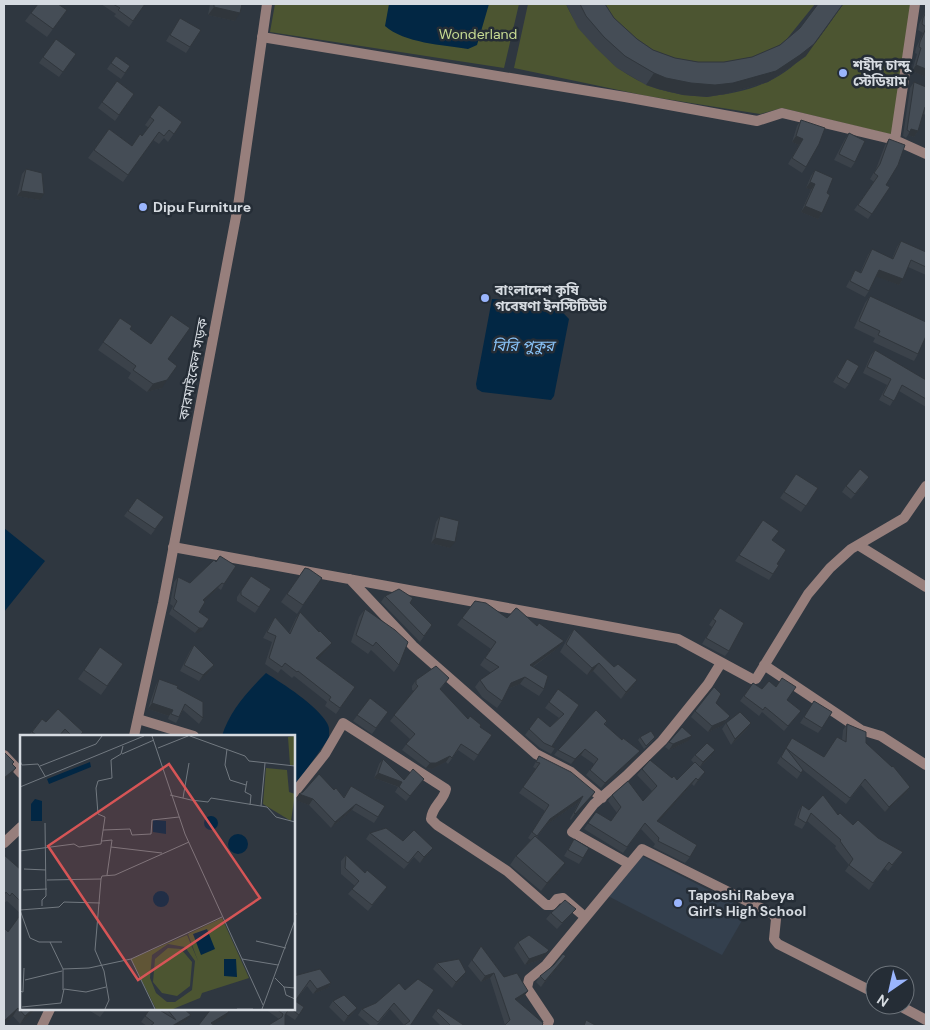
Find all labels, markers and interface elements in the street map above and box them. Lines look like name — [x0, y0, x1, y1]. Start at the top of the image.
park label: Wonderland — [439, 25, 517, 43]
place label: শহীদ চান্দু স্টেডিয়াম — [852, 56, 912, 90]
marker: শহীদ চান্দু স্টেডিয়াম — [837, 67, 849, 79]
place label: Dipu Furniture — [153, 198, 251, 216]
marker: Dipu Furniture — [137, 201, 149, 213]
place label: বাংলাদেশ কৃষি গবেষণা ইনস্টিটিউট — [494, 281, 607, 315]
marker: বাংলাদেশ কৃষি গবেষণা ইনস্টিটিউট — [479, 292, 491, 304]
street label: কারমাইকেল সড়ক — [174, 316, 212, 422]
water label: বিরি পুকুর — [492, 336, 557, 356]
inset map — [20, 735, 295, 1010]
place label: Taposhi Rabeya Girl's High School — [688, 886, 806, 920]
marker: Taposhi Rabeya Girl's High School — [672, 897, 684, 909]
north arrow — [865, 965, 915, 1015]
text: N — [873, 990, 892, 1011]

